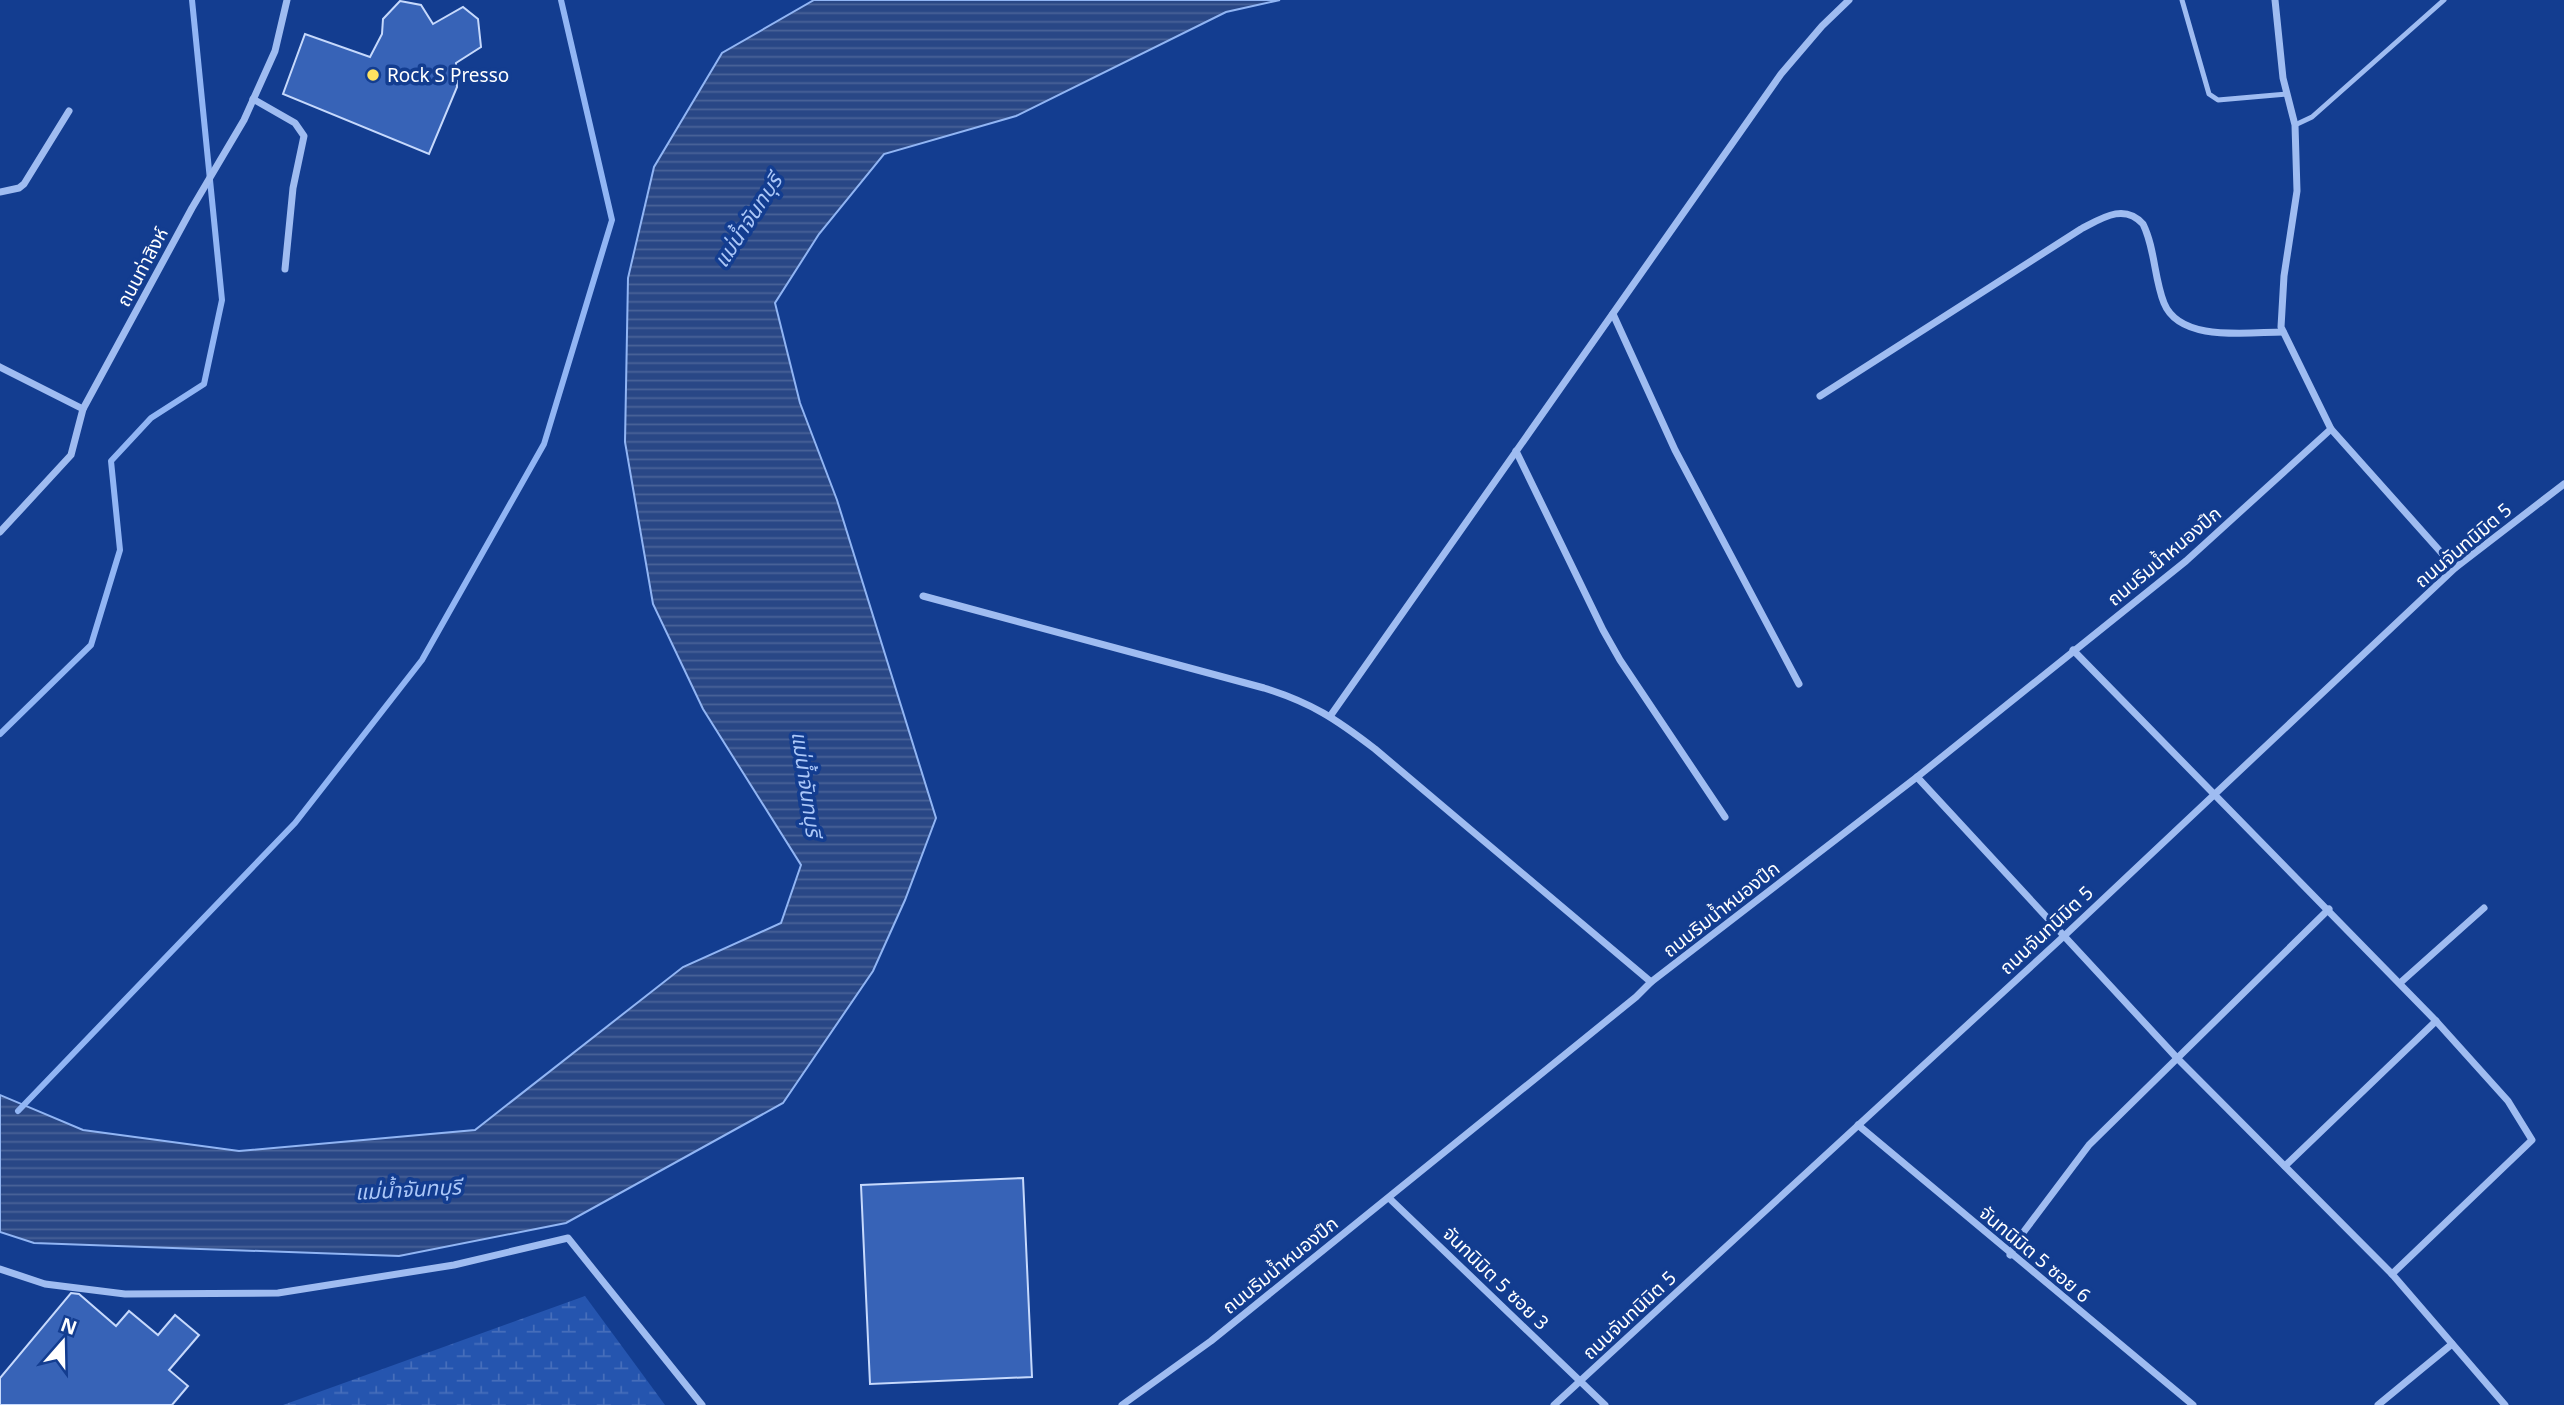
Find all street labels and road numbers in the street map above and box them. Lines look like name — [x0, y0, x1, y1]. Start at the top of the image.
street label: ถนนท่าสิงห์ — [110, 222, 174, 311]
street label: ถนนจันทนิมิต 5 — [2409, 497, 2517, 593]
street label: ถนนริมน้ำหนองปึก — [2101, 500, 2227, 612]
street label: ถนนริมน้ำหนองปึก — [1657, 855, 1785, 963]
street label: ถนนจันทนิมิต 5 — [1994, 880, 2098, 980]
street label: จันทนิมิต 5 ซอย 6 — [1974, 1200, 2096, 1308]
street label: ถนนริมน้ำหนองปึก — [1217, 1210, 1343, 1320]
street label: จันทนิมิต 5 ซอย 3 — [1437, 1221, 1555, 1335]
street label: ถนนจันทนิมิต 5 — [1577, 1265, 1681, 1365]

